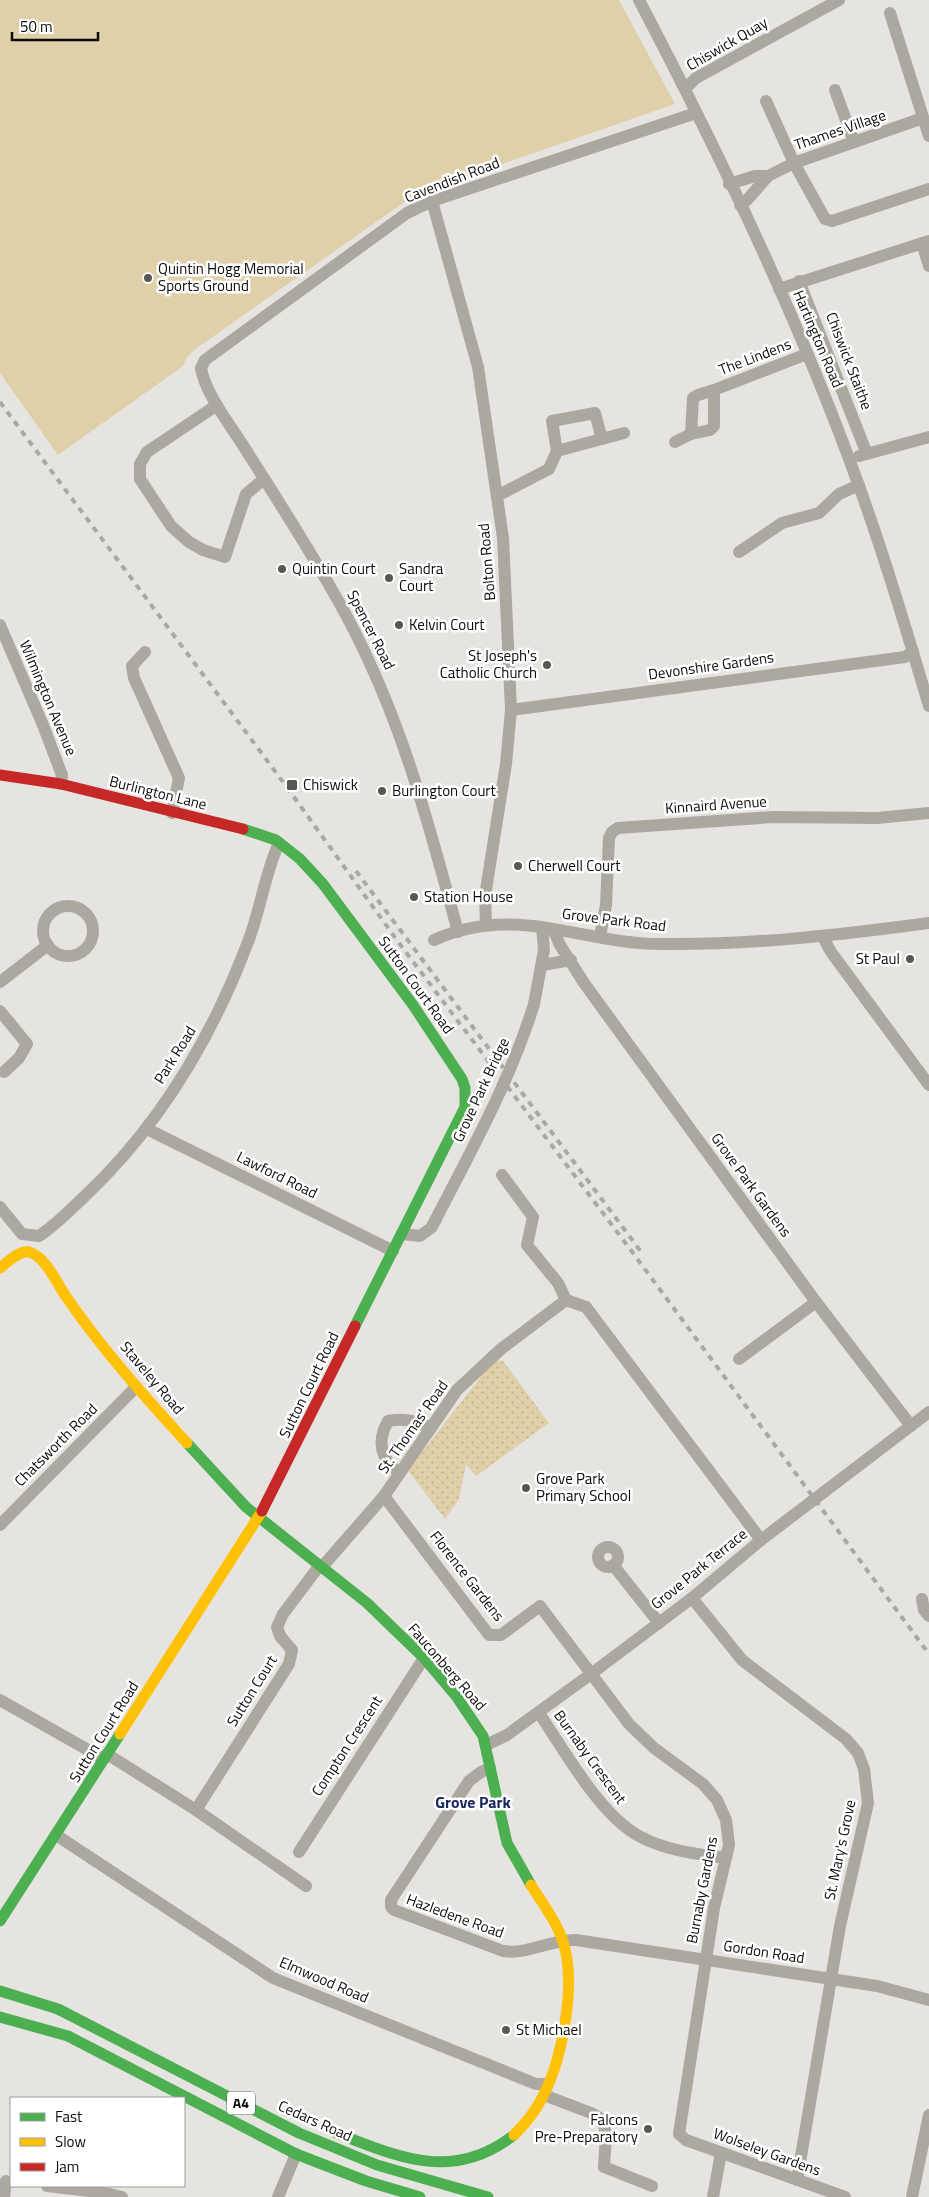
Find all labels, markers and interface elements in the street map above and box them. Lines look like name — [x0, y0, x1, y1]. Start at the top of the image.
scale bar — [12, 10, 99, 42]
street label: Chiswick Quay — [682, 11, 772, 76]
text: 50 m — [20, 15, 53, 38]
street label: Thames Village — [791, 103, 889, 156]
street label: Cavendish Road — [401, 151, 503, 208]
place label: Quintin Hogg Memorial Sports Ground — [158, 257, 304, 297]
marker: Quintin Hogg Memorial Sports Ground — [142, 272, 154, 284]
street label: Hartington Road — [788, 286, 849, 391]
street label: Chiswick Staithe — [820, 309, 879, 413]
street label: The Lindens — [715, 332, 794, 381]
street label: Bolton Road — [472, 522, 501, 602]
place label: Quintin Court — [292, 557, 376, 580]
place label: Sandra Court — [399, 557, 444, 597]
marker: Quintin Court — [276, 563, 288, 575]
marker: Sandra Court — [383, 572, 395, 584]
street label: Spencer Road — [342, 586, 401, 674]
place label: Kelvin Court — [409, 613, 485, 636]
marker: Kelvin Court — [393, 619, 405, 631]
street label: Wilmington Avenue — [14, 637, 83, 759]
place label: St Joseph's Catholic Church — [440, 644, 537, 684]
street label: Devonshire Gardens — [647, 645, 775, 686]
marker: St Joseph's Catholic Church — [541, 659, 553, 671]
street label: Burlington Lane — [107, 769, 209, 816]
place label: Chiswick — [303, 773, 358, 796]
marker: Chiswick — [285, 778, 299, 792]
place label: Burlington Court — [392, 779, 497, 802]
marker: Burlington Court — [376, 785, 388, 797]
street label: Kinnaird Avenue — [664, 789, 768, 820]
place label: Cherwell Court — [528, 854, 621, 877]
marker: Cherwell Court — [512, 860, 524, 872]
place label: Station House — [424, 885, 513, 908]
marker: Station House — [408, 891, 420, 903]
street label: Grove Park Road — [561, 902, 667, 937]
street label: Sutton Court Road — [373, 931, 460, 1038]
place label: St Paul — [856, 947, 900, 970]
marker: St Paul — [904, 953, 916, 965]
street label: Park Road — [148, 1021, 201, 1088]
street label: Grove Park Bridge — [446, 1034, 515, 1146]
street label: Grove Park Gardens — [706, 1128, 797, 1242]
street label: Lawford Road — [233, 1145, 322, 1204]
street label: Sutton Court Road — [273, 1328, 344, 1442]
street label: Staveley Road — [115, 1336, 190, 1419]
street label: St. Thomas' Road — [372, 1375, 453, 1478]
street label: Chatsworth Road — [9, 1398, 102, 1491]
place label: Grove Park Primary School — [536, 1467, 631, 1507]
marker: Grove Park Primary School — [520, 1482, 532, 1494]
street label: Grove Park Terrace — [646, 1523, 752, 1615]
street label: Florence Gardens — [425, 1525, 510, 1626]
street label: Fauconberg Road — [403, 1618, 492, 1715]
street label: Sutton Court — [221, 1650, 283, 1731]
street label: Sutton Court Road — [63, 1676, 144, 1787]
street label: Compton Crescent — [305, 1690, 388, 1801]
street label: Burnaby Crescent — [548, 1705, 633, 1809]
district label: Grove Park — [435, 1790, 511, 1814]
street label: St. Mary's Grove — [818, 1797, 861, 1902]
street label: Burnaby Gardens — [680, 1834, 723, 1945]
street label: Hazledene Road — [403, 1887, 507, 1944]
street label: Gordon Road — [722, 1934, 806, 1969]
street label: Elmwood Road — [276, 1950, 372, 2009]
place label: St Michael — [516, 2018, 582, 2041]
marker: St Michael — [500, 2024, 512, 2036]
road number: A4 — [227, 2092, 255, 2114]
street label: Cedars Road — [274, 2094, 356, 2147]
legend — [10, 2097, 185, 2187]
text: Fast — [55, 2105, 83, 2128]
place label: Falcons Pre-Preparatory — [535, 2108, 638, 2148]
street label: Wolseley Gardens — [710, 2121, 824, 2182]
marker: Falcons Pre-Preparatory — [642, 2123, 654, 2135]
text: Slow — [55, 2130, 86, 2153]
text: Jam — [55, 2155, 79, 2178]

